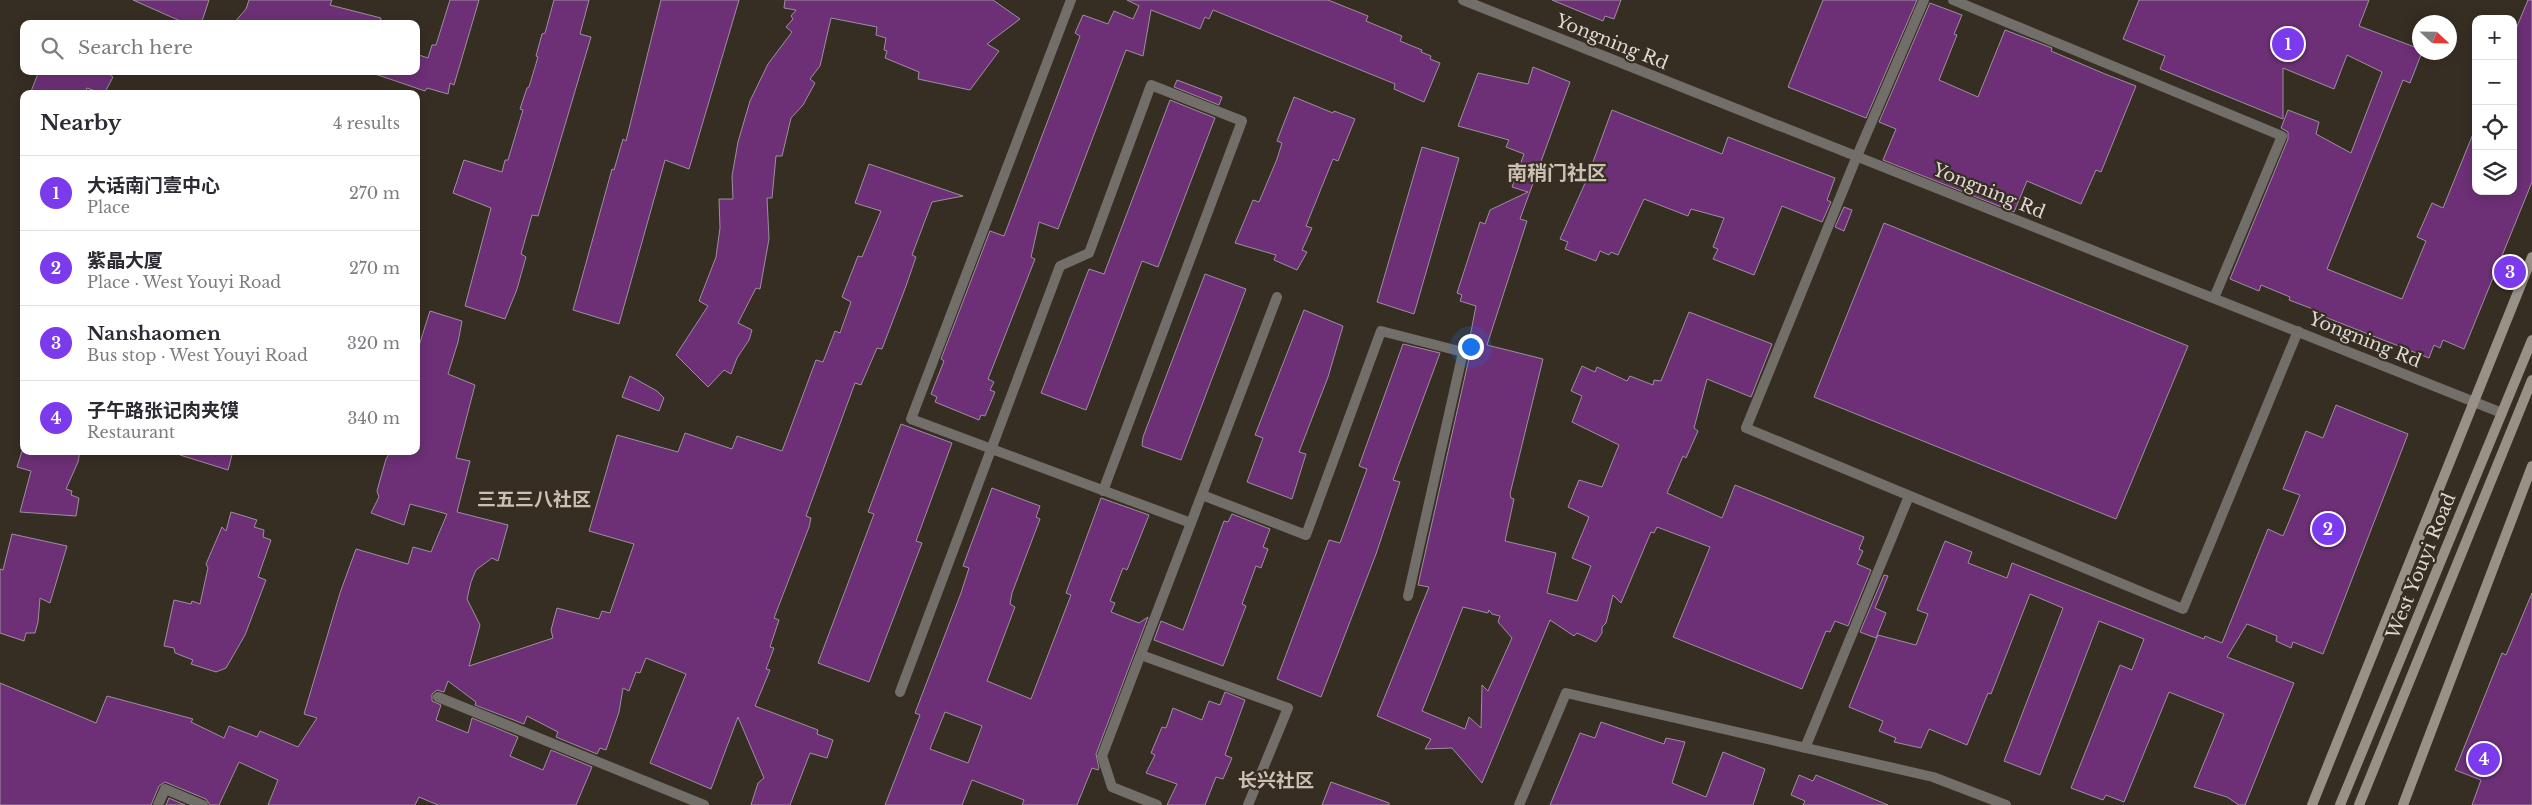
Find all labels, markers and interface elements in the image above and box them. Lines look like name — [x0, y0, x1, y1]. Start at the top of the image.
street label: Yongning Rd — [1552, 9, 1671, 75]
north arrow — [2412, 15, 2457, 60]
map controls — [2472, 15, 2517, 195]
button: + — [2472, 15, 2517, 60]
search box — [20, 20, 420, 75]
pin: 1 — [2272, 25, 2304, 63]
icon: search — [38, 34, 66, 62]
text: Search here — [78, 36, 193, 59]
button: − — [2472, 60, 2517, 105]
button: locate — [2472, 105, 2517, 150]
text: Nearby — [40, 110, 121, 136]
text: 4 results — [333, 113, 400, 133]
button: layers — [2472, 150, 2517, 195]
street label: Yongning Rd — [1929, 158, 2048, 224]
district label: 南稍门社区 — [1507, 161, 1607, 185]
text: 大话南门壹中心 — [87, 174, 220, 197]
text: 1 — [53, 183, 59, 203]
text: 270 m — [349, 183, 400, 203]
text: Place — [87, 197, 130, 217]
text: 紫晶大厦 — [87, 249, 163, 272]
pin: 3 — [2494, 253, 2526, 291]
text: 2 — [51, 258, 61, 278]
text: 270 m — [349, 258, 400, 278]
text: Place · West Youyi Road — [87, 272, 281, 292]
street label: Yongning Rd — [2305, 307, 2424, 373]
text: Nanshaomen — [87, 322, 221, 345]
text: 3 — [51, 333, 61, 353]
text: 320 m — [347, 333, 400, 353]
your location — [1458, 334, 1484, 360]
text: Bus stop · West Youyi Road — [87, 345, 308, 365]
text: 子午路张记肉夹馍 — [87, 399, 239, 422]
text: 4 — [51, 408, 61, 428]
text: 340 m — [348, 408, 400, 428]
text: Restaurant — [87, 422, 175, 442]
district label: 三五三八社区 — [477, 488, 591, 511]
street label: West Youyi Road — [2381, 490, 2460, 643]
pin: 2 — [2312, 510, 2344, 548]
pin: 4 — [2468, 740, 2500, 778]
district label: 长兴社区 — [1238, 769, 1314, 792]

